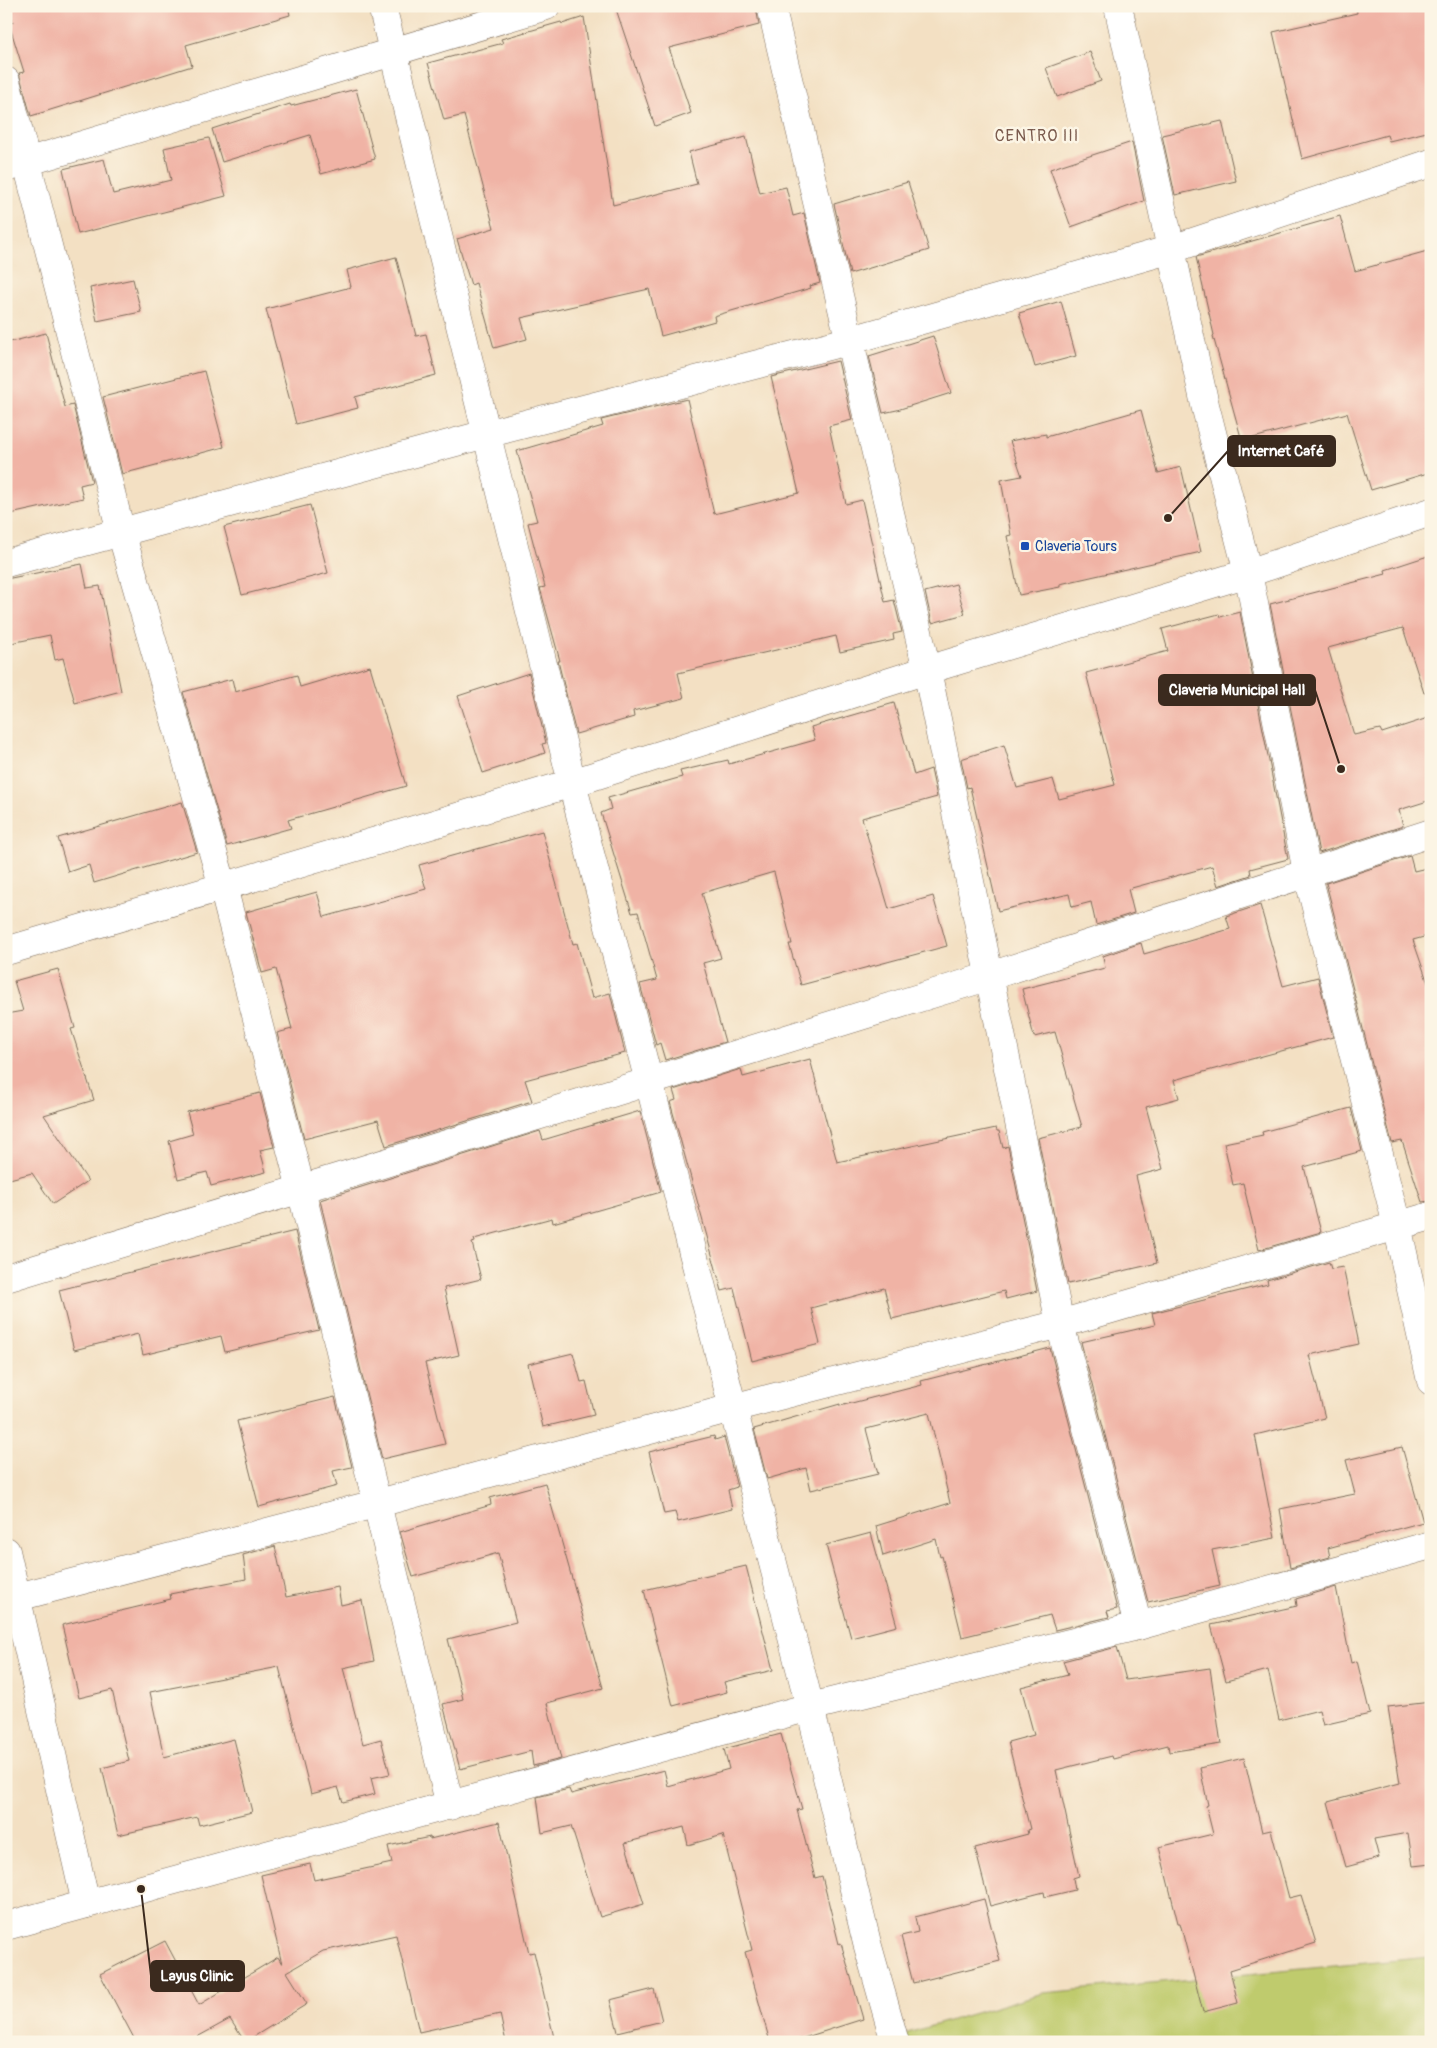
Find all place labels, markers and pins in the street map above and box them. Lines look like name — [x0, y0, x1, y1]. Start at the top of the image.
callout: Internet Café — [1228, 436, 1335, 466]
place label: Claveria Tours — [1035, 538, 1117, 555]
marker: Claveria Tours — [1019, 540, 1031, 552]
callout: Claveria Municipal Hall — [1159, 675, 1315, 705]
callout: Layus Clinic — [151, 1961, 244, 1991]

